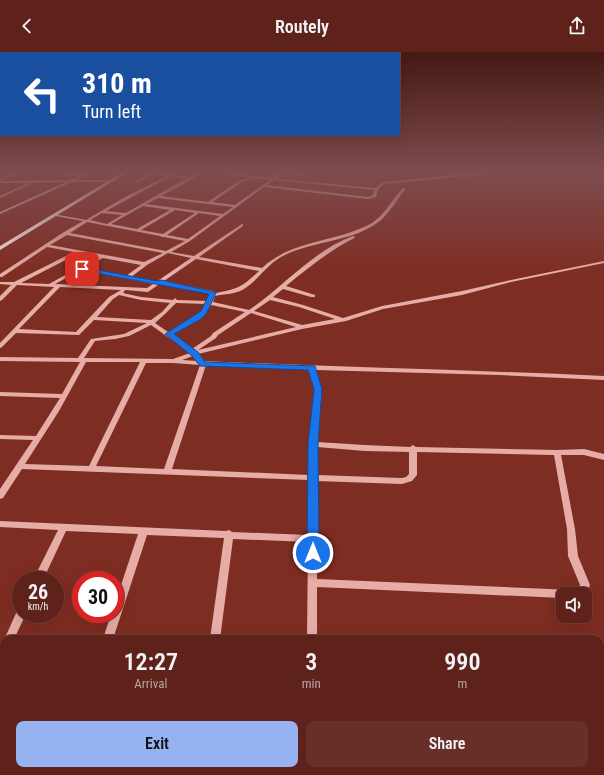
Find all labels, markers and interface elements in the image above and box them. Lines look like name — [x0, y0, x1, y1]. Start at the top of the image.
icon: back — [16, 15, 38, 37]
icon: share — [566, 15, 588, 37]
text: Routely — [275, 16, 329, 37]
text: 310 m — [82, 67, 152, 100]
icon: left — [16, 68, 68, 120]
text: Turn left — [82, 101, 141, 122]
pin — [65, 252, 99, 286]
icon: arrive — [71, 258, 93, 280]
position arrow — [292, 532, 334, 574]
speed limit sign: 30 — [72, 571, 124, 623]
text: 26 — [28, 580, 48, 604]
map controls — [556, 587, 592, 623]
button: sound — [556, 587, 592, 623]
text: km/h — [28, 601, 48, 612]
text: 12:27 — [124, 648, 178, 676]
text: 3 — [305, 648, 317, 676]
text: 990 — [444, 648, 480, 676]
text: Arrival — [134, 676, 167, 691]
text: min — [302, 676, 321, 691]
text: m — [457, 676, 467, 691]
button: Exit — [16, 721, 298, 767]
button: Share — [306, 721, 588, 767]

